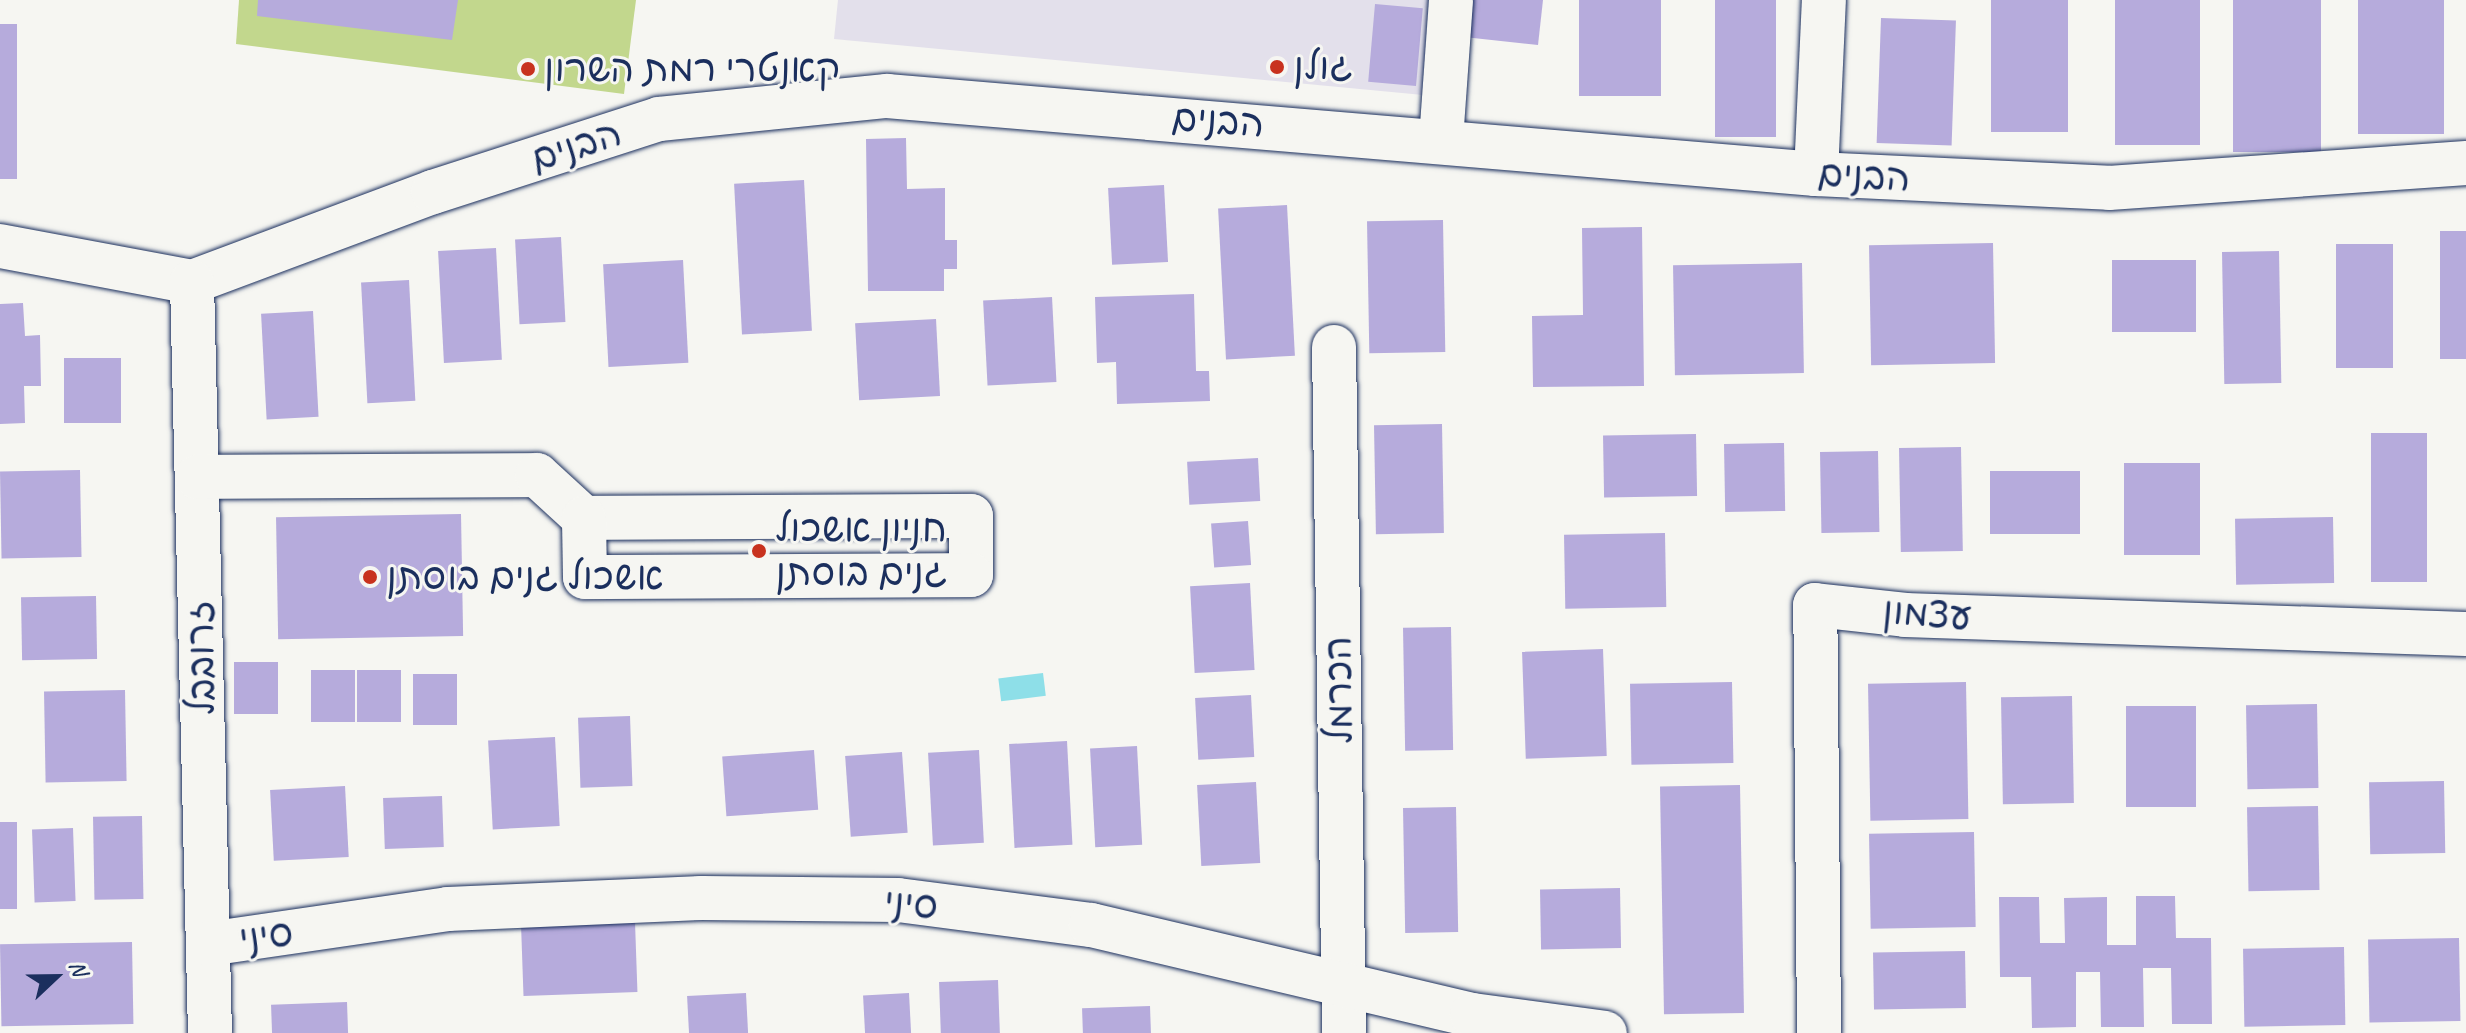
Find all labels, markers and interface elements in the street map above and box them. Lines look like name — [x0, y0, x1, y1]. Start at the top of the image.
place label: גולן — [1293, 44, 1353, 90]
place label: קאנטרי רמת השרון — [544, 46, 840, 92]
marker: גולן — [1268, 58, 1286, 76]
marker: קאנטרי רמת השרון — [519, 60, 537, 78]
street label: הבנים — [1170, 95, 1266, 147]
street label: הבנים — [525, 110, 627, 182]
street label: הבנים — [1816, 151, 1912, 201]
place label: חניון אשכול גנים בוסתן — [775, 506, 947, 596]
marker: חניון אשכול גנים בוסתן — [750, 542, 768, 560]
place label: אשכול גנים בוסתן — [386, 554, 664, 600]
marker: אשכול גנים בוסתן — [361, 568, 379, 586]
street label: עצמון — [1881, 588, 1973, 640]
street label: זרובבל — [177, 600, 225, 716]
street label: הכרמל — [1315, 636, 1363, 744]
street label: סיני — [882, 879, 940, 929]
street label: סיני — [236, 910, 296, 962]
north arrow — [16, 937, 96, 1017]
text: N — [63, 956, 94, 980]

